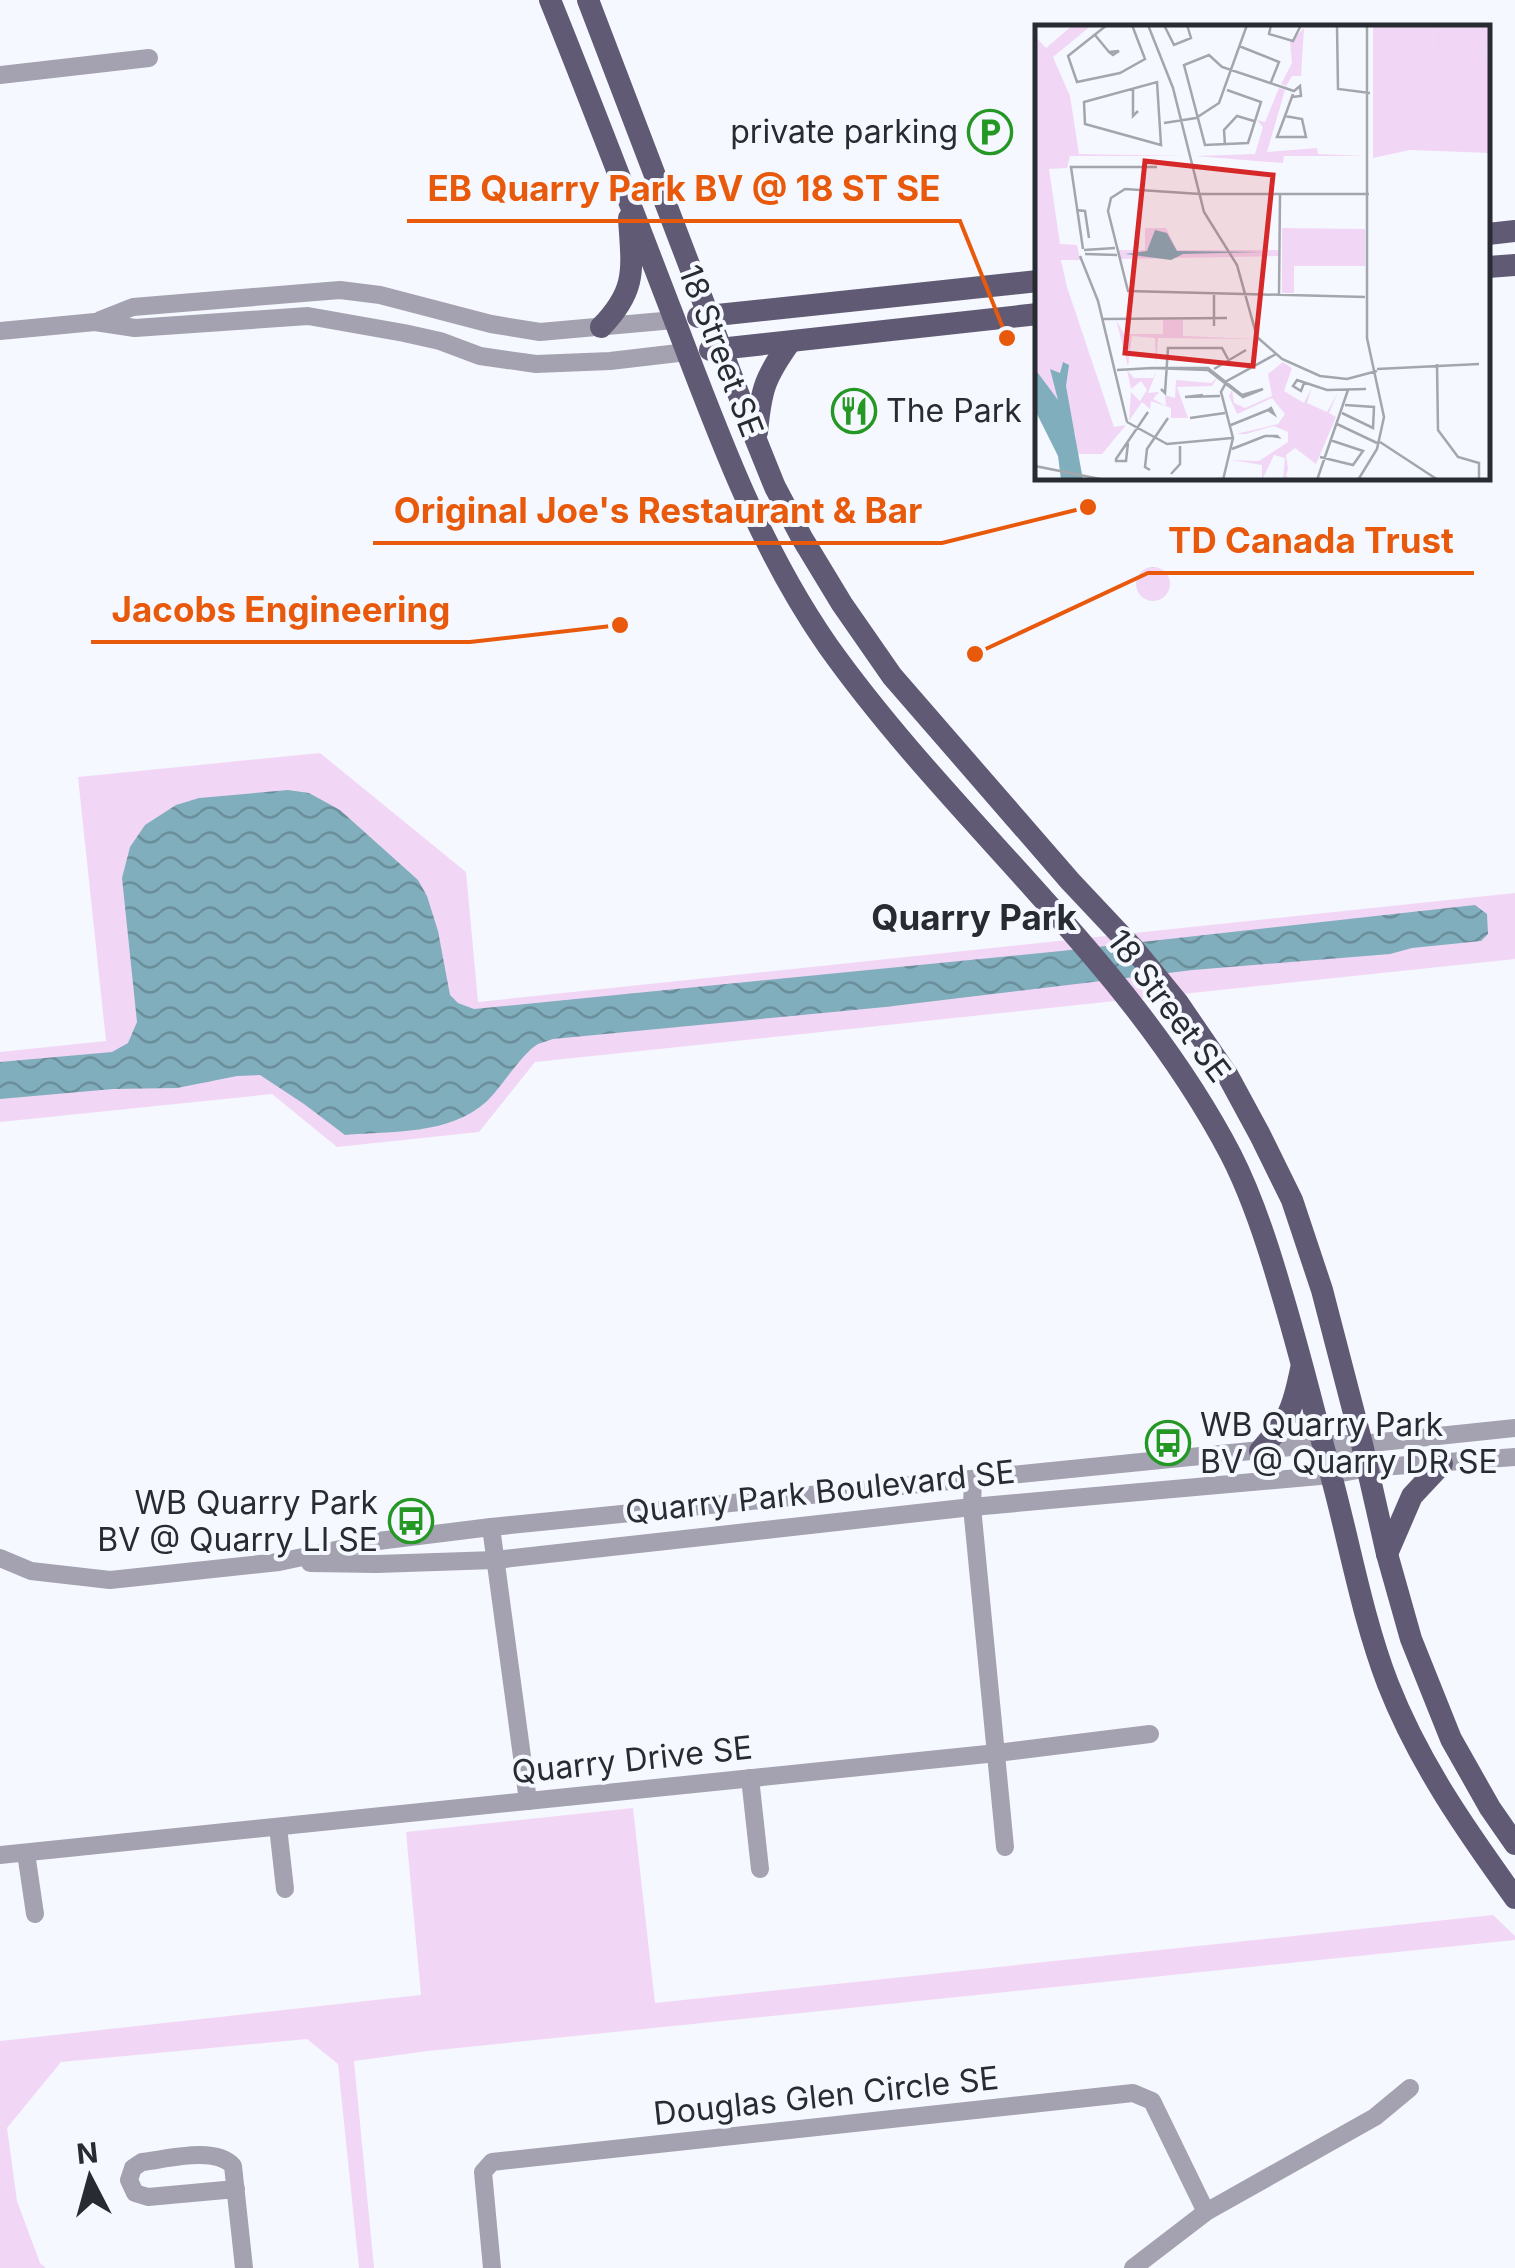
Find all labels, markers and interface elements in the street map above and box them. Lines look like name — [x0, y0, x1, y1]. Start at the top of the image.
inset map — [1035, 25, 1490, 480]
parking icon: private parking — [967, 109, 1013, 155]
place label: private parking — [730, 112, 958, 151]
callout: EB Quarry Park BV @ 18 ST SE — [407, 156, 960, 221]
text: EB Quarry Park BV @ 18 ST SE — [428, 167, 940, 209]
street label: 18 Street SE — [671, 259, 772, 442]
restaurant icon: The Park — [831, 388, 877, 434]
place label: The Park — [886, 391, 1022, 430]
callout: Original Joe's Restaurant & Bar — [373, 478, 942, 543]
text: Original Joe's Restaurant & Bar — [394, 489, 922, 531]
callout: TD Canada Trust — [1148, 508, 1474, 573]
text: TD Canada Trust — [1168, 519, 1454, 561]
callout: Jacobs Engineering — [91, 577, 470, 642]
text: Jacobs Engineering — [112, 588, 450, 630]
district label: Quarry Park — [871, 896, 1078, 938]
street label: 18 Street SE — [1099, 922, 1239, 1090]
place label: WB Quarry Park BV @ Quarry DR SE — [1200, 1405, 1498, 1481]
bus stop icon: WB Quarry Park BV @ Quarry DR SE — [1145, 1420, 1191, 1466]
street label: Quarry Park Boulevard SE — [623, 1452, 1017, 1531]
place label: WB Quarry Park BV @ Quarry LI SE — [97, 1483, 378, 1559]
bus stop icon: WB Quarry Park BV @ Quarry LI SE — [388, 1498, 434, 1544]
street label: Quarry Drive SE — [510, 1727, 754, 1792]
street label: Douglas Glen Circle SE — [651, 2058, 1000, 2133]
north arrow — [40, 2128, 140, 2228]
text: N — [75, 2135, 100, 2171]

